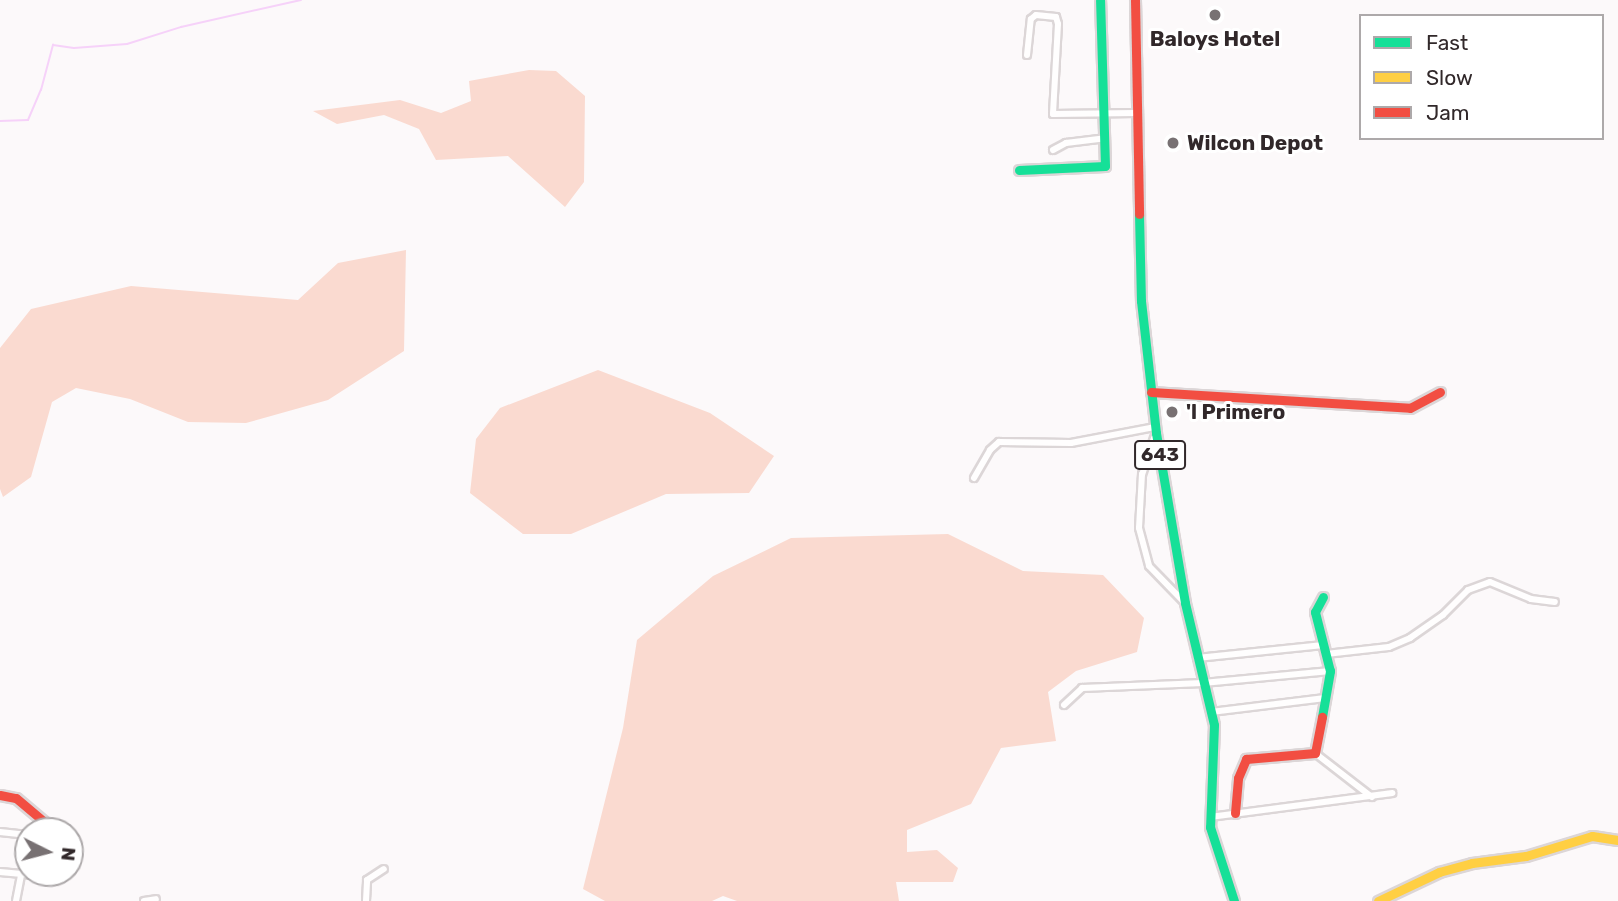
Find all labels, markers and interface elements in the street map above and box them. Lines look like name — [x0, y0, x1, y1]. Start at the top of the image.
marker: Baloys Hotel — [1207, 7, 1223, 23]
legend — [1359, 14, 1604, 140]
place label: Baloys Hotel — [1150, 26, 1280, 52]
text: Fast — [1426, 30, 1468, 55]
text: Slow — [1426, 65, 1473, 90]
text: Jam — [1426, 100, 1470, 125]
place label: Wilcon Depot — [1187, 130, 1323, 156]
marker: Wilcon Depot — [1165, 135, 1181, 151]
place label: 'l Primero — [1186, 399, 1285, 425]
marker: 'l Primero — [1164, 404, 1180, 420]
road number: 643 — [1134, 440, 1186, 470]
north arrow — [14, 817, 84, 887]
text: N — [56, 846, 81, 862]

